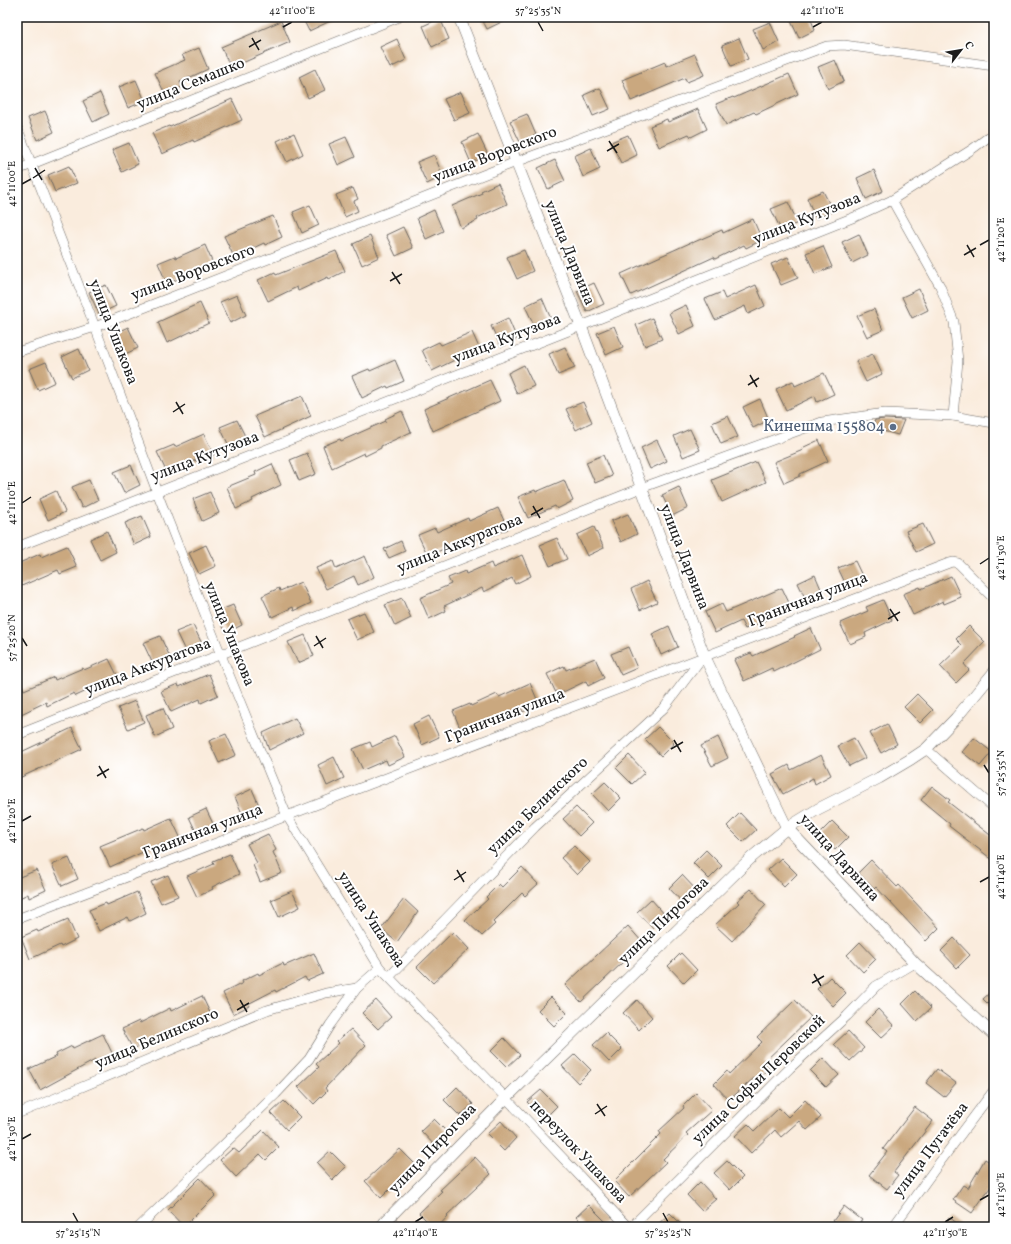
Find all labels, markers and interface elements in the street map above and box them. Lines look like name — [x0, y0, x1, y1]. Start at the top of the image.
text: 42°11'00"E — [269, 4, 315, 18]
text: 57°25'35"N — [515, 4, 562, 18]
text: 42°11'10"E — [800, 4, 844, 18]
north arrow — [941, 30, 981, 70]
text: С — [960, 39, 977, 53]
street label: улица Семашко — [134, 52, 248, 116]
street label: улица Воровского — [430, 121, 560, 189]
text: 42°11'00"E — [5, 161, 19, 207]
street label: улица Кутузова — [750, 187, 864, 251]
street label: улица Дарвина — [538, 197, 600, 309]
text: 42°11'20"E — [994, 217, 1008, 263]
street label: улица Воровского — [128, 239, 258, 307]
street label: улица Ушакова — [83, 276, 143, 388]
street label: улица Кутузова — [450, 308, 564, 370]
place label: Кинешма 155804 — [763, 416, 885, 438]
marker: Кинешма 155804 — [888, 422, 898, 432]
street label: улица Кутузова — [148, 426, 262, 488]
text: 42°11'10"E — [5, 481, 19, 525]
street label: улица Дарвина — [654, 501, 714, 613]
street label: улица Аккуратова — [394, 509, 526, 579]
text: 42°11'30"E — [994, 536, 1008, 580]
street label: Граничная улица — [745, 567, 871, 633]
street label: улица Ушакова — [198, 578, 260, 690]
text: 57°25'20"N — [5, 614, 19, 662]
street label: улица Аккуратова — [82, 633, 214, 701]
street label: Граничная улица — [442, 683, 568, 749]
text: 57°25'35"N — [994, 749, 1008, 796]
street label: улица Белинского — [483, 752, 593, 860]
text: 42°11'20"E — [5, 798, 19, 844]
street label: Граничная улица — [140, 799, 266, 865]
street label: улица Дарвина — [793, 809, 885, 907]
text: 42°11'40"E — [994, 855, 1008, 899]
street label: улица Ушакова — [332, 867, 411, 973]
street label: улица Пирогова — [614, 872, 714, 970]
street label: улица Белинского — [92, 1003, 222, 1075]
street label: улица Софьи Перовской — [687, 1010, 831, 1150]
street label: переулок Ушакова — [524, 1095, 632, 1209]
street label: улица Пугачёва — [888, 1098, 974, 1202]
street label: улица Пирогова — [384, 1099, 482, 1199]
text: 42°11'30"E — [5, 1117, 19, 1161]
text: 42°11'50"E — [994, 1173, 1008, 1217]
text: 57°25'15"N — [56, 1226, 101, 1240]
text: 42°11'40"E — [393, 1226, 437, 1240]
text: 57°25'25"N — [645, 1226, 692, 1240]
text: 42°11'50"E — [923, 1226, 967, 1240]

